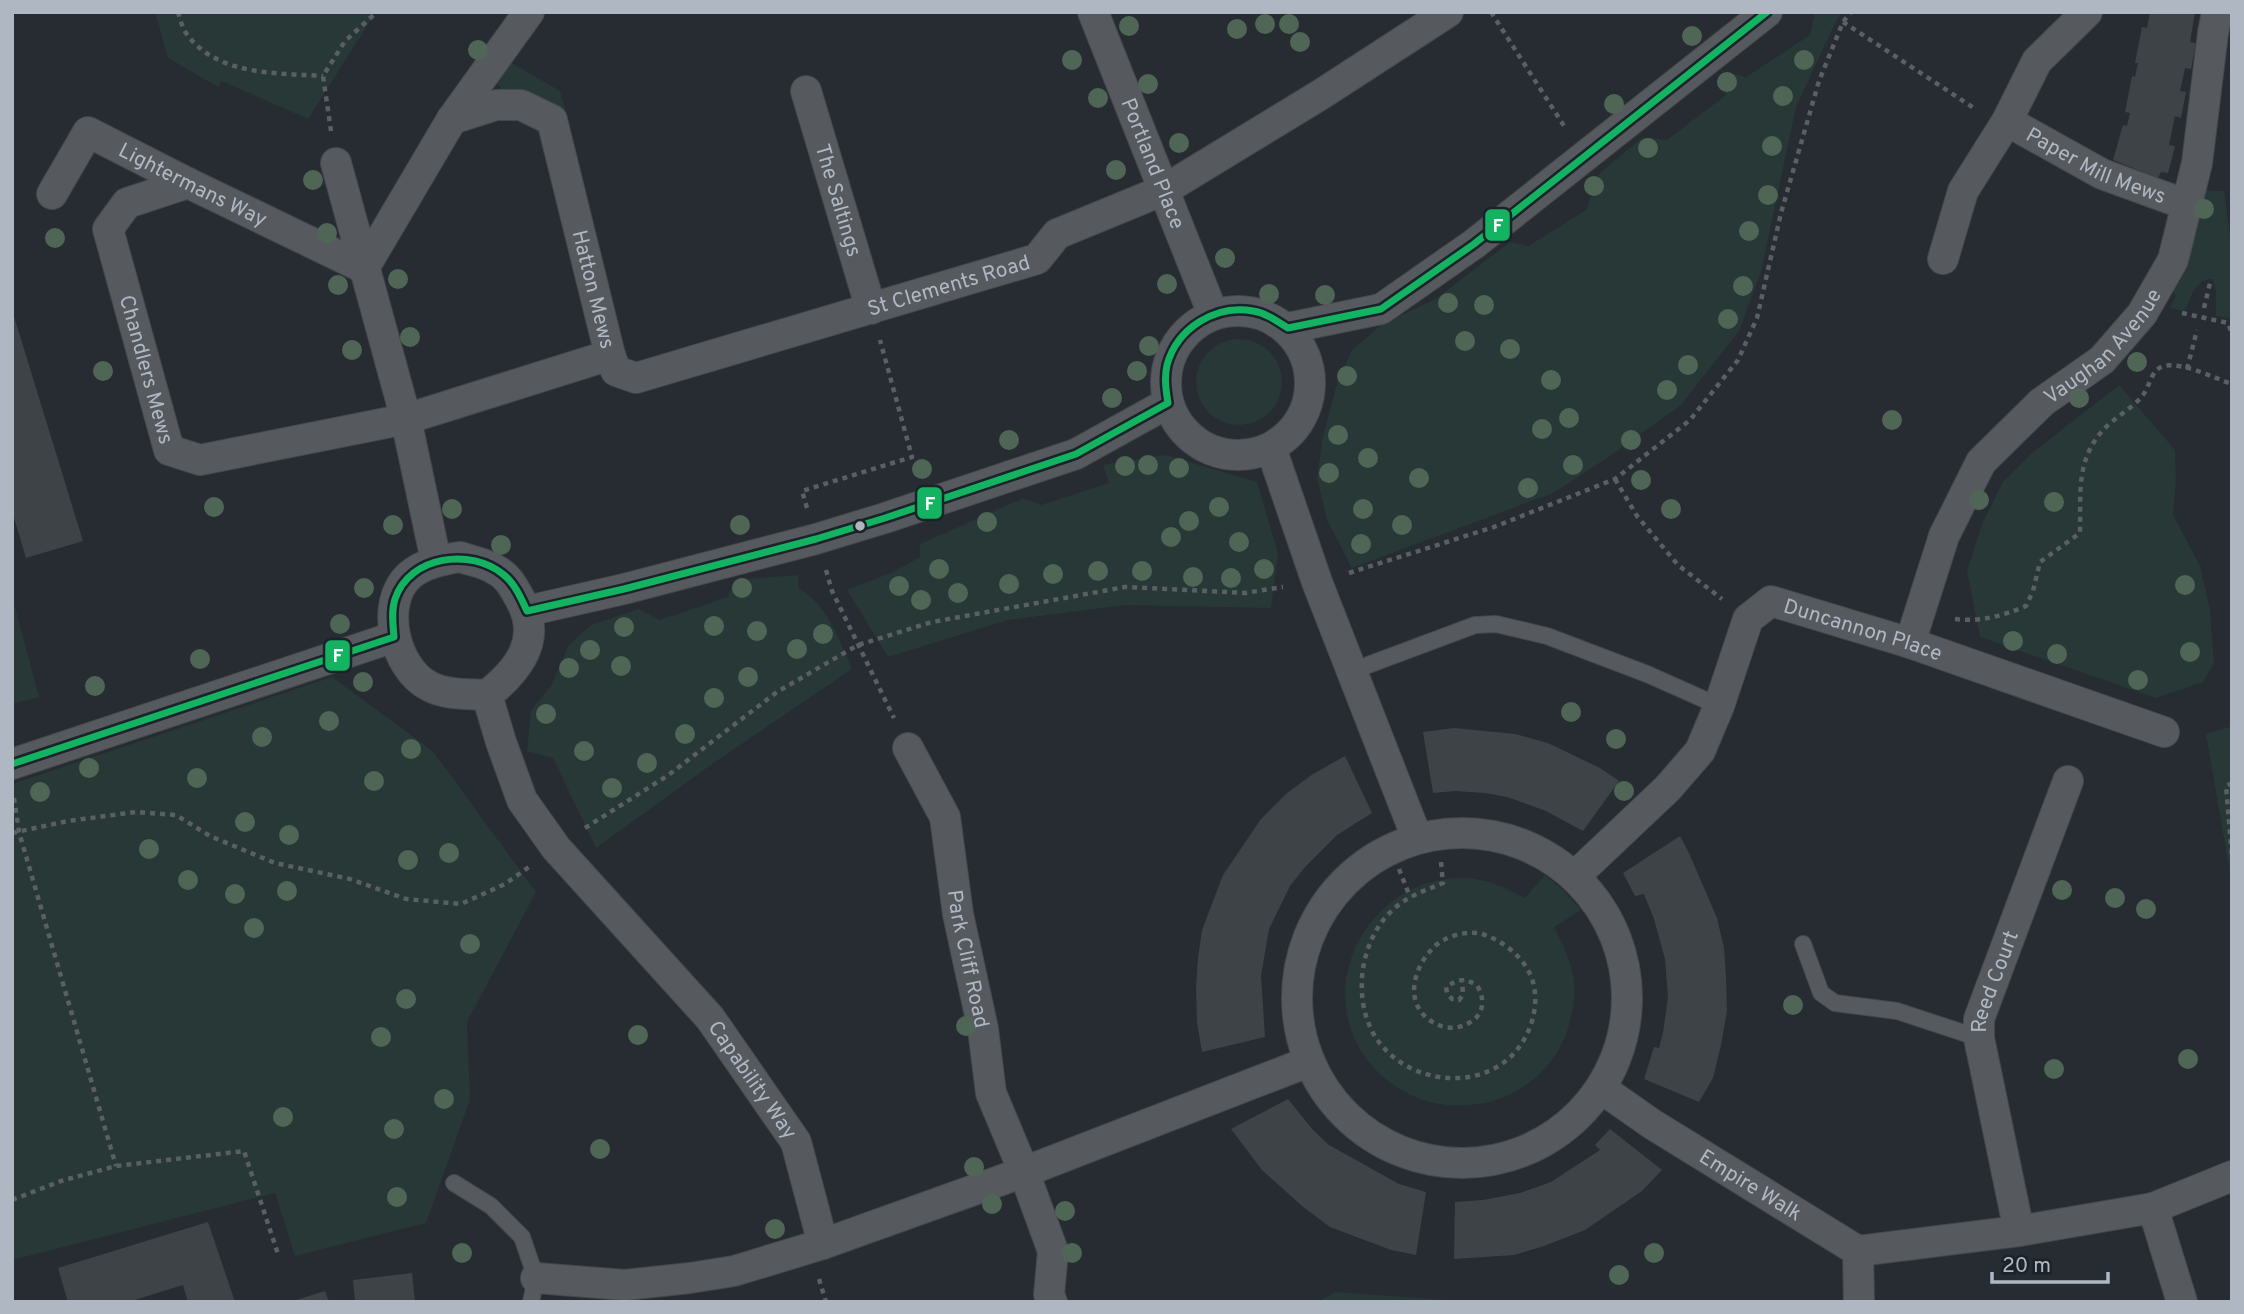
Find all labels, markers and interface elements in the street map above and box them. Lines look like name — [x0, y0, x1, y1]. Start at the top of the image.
street label: Portland Place — [1114, 95, 1190, 234]
street label: Paper Mill Mews — [2021, 122, 2169, 211]
street label: Lightermans Way — [113, 138, 271, 234]
street label: The Saltings — [808, 141, 867, 260]
line badge: F — [1484, 208, 1511, 242]
text: F — [1493, 215, 1504, 239]
street label: Hatton Mews — [565, 228, 620, 352]
street label: St Clements Road — [865, 250, 1033, 324]
street label: Vaughan Avenue — [2039, 284, 2169, 411]
street label: Chandlers Mews — [112, 292, 179, 447]
line badge: F — [916, 486, 943, 520]
text: F — [925, 493, 936, 517]
unlabelled marker — [853, 519, 867, 533]
street label: Duncannon Place — [1780, 594, 1946, 668]
line badge: F — [324, 639, 351, 672]
text: F — [333, 645, 344, 669]
street label: Park Cliff Road — [940, 888, 994, 1031]
street label: Reed Court — [1967, 927, 2026, 1033]
street label: Capability Way — [701, 1016, 802, 1145]
street label: Empire Walk — [1693, 1144, 1806, 1228]
scale bar — [1992, 1240, 2108, 1284]
text: 20 m — [2002, 1253, 2051, 1280]

